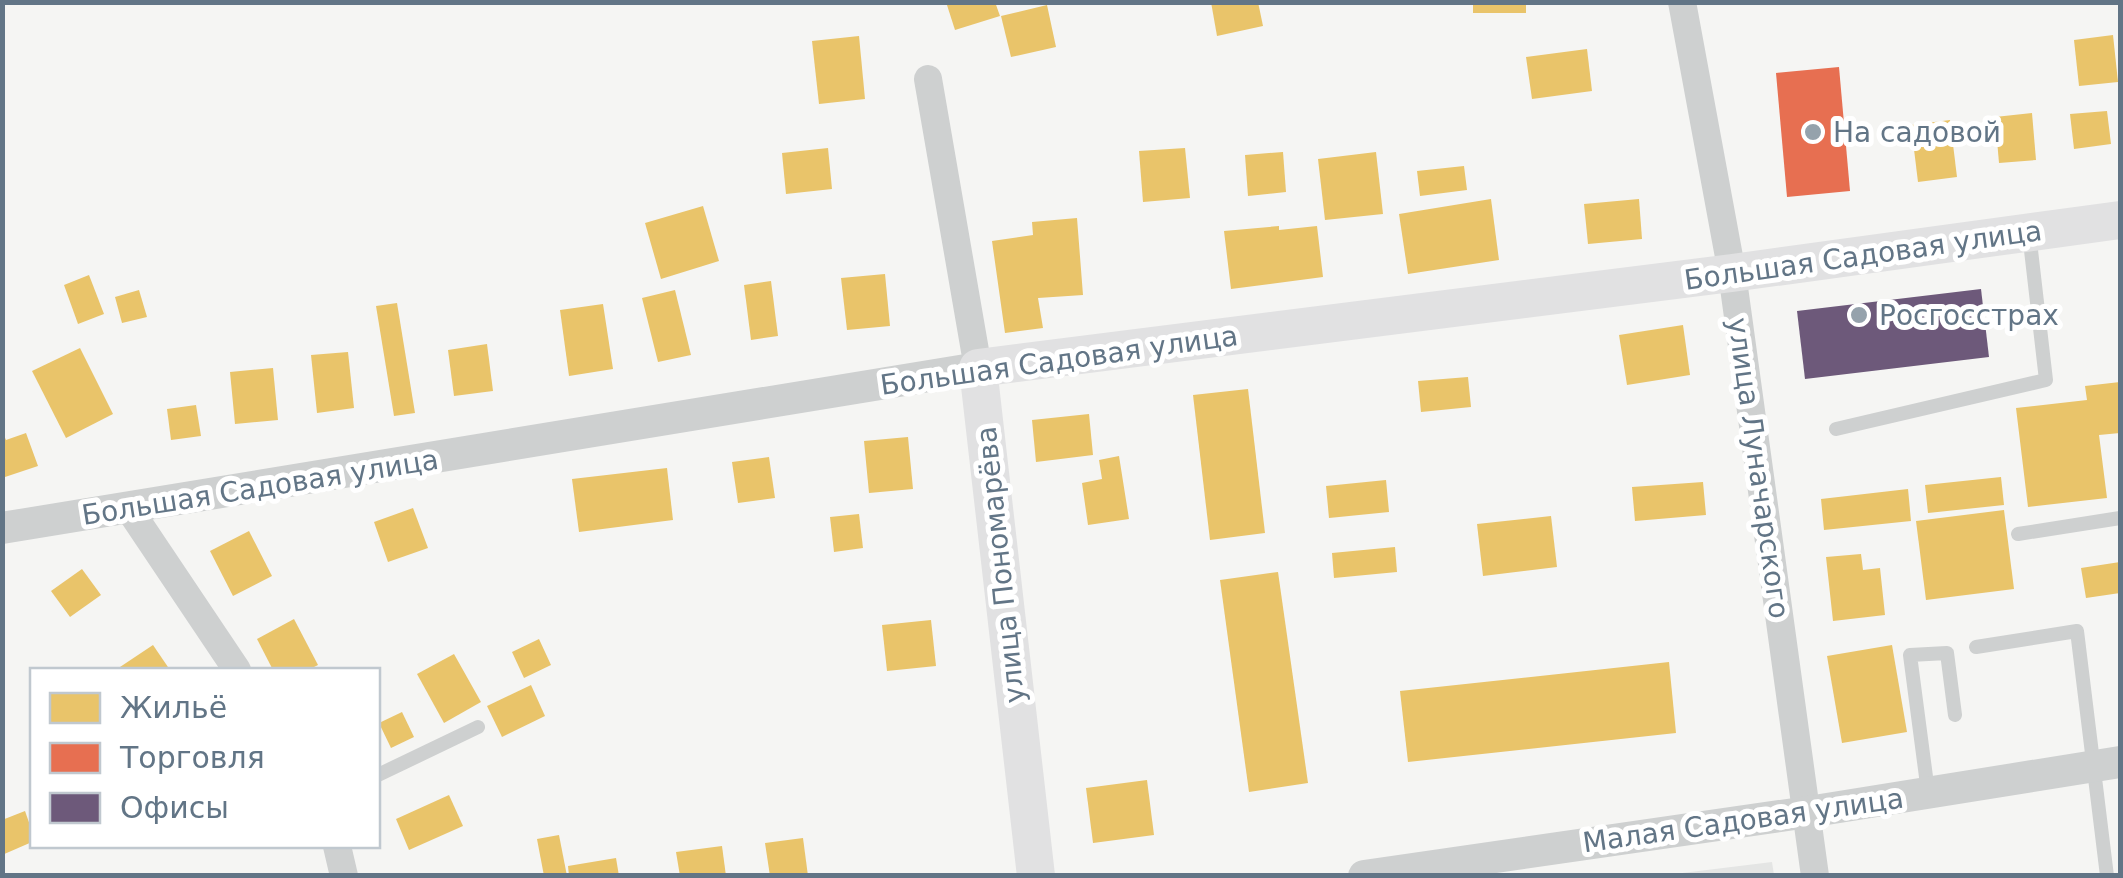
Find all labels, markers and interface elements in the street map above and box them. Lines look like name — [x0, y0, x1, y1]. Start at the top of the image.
place label: На садовой — [1833, 116, 2001, 149]
marker: На садовой — [1802, 121, 1824, 143]
street label: Большая Садовая улица — [1682, 214, 2044, 297]
place label: Росгосстрах — [1879, 299, 2059, 332]
marker: Росгосстрах — [1848, 304, 1870, 326]
street label: улица Луначарского — [1721, 315, 1796, 621]
street label: Большая Садовая улица — [878, 319, 1240, 402]
street label: улица Пономарёва — [970, 425, 1031, 705]
street label: Большая Садовая улица — [79, 443, 441, 532]
legend — [30, 668, 380, 848]
text: Жильё — [120, 690, 227, 725]
text: Торговля — [119, 740, 265, 775]
street label: Малая Садовая улица — [1581, 782, 1906, 859]
text: Офисы — [120, 790, 229, 825]

